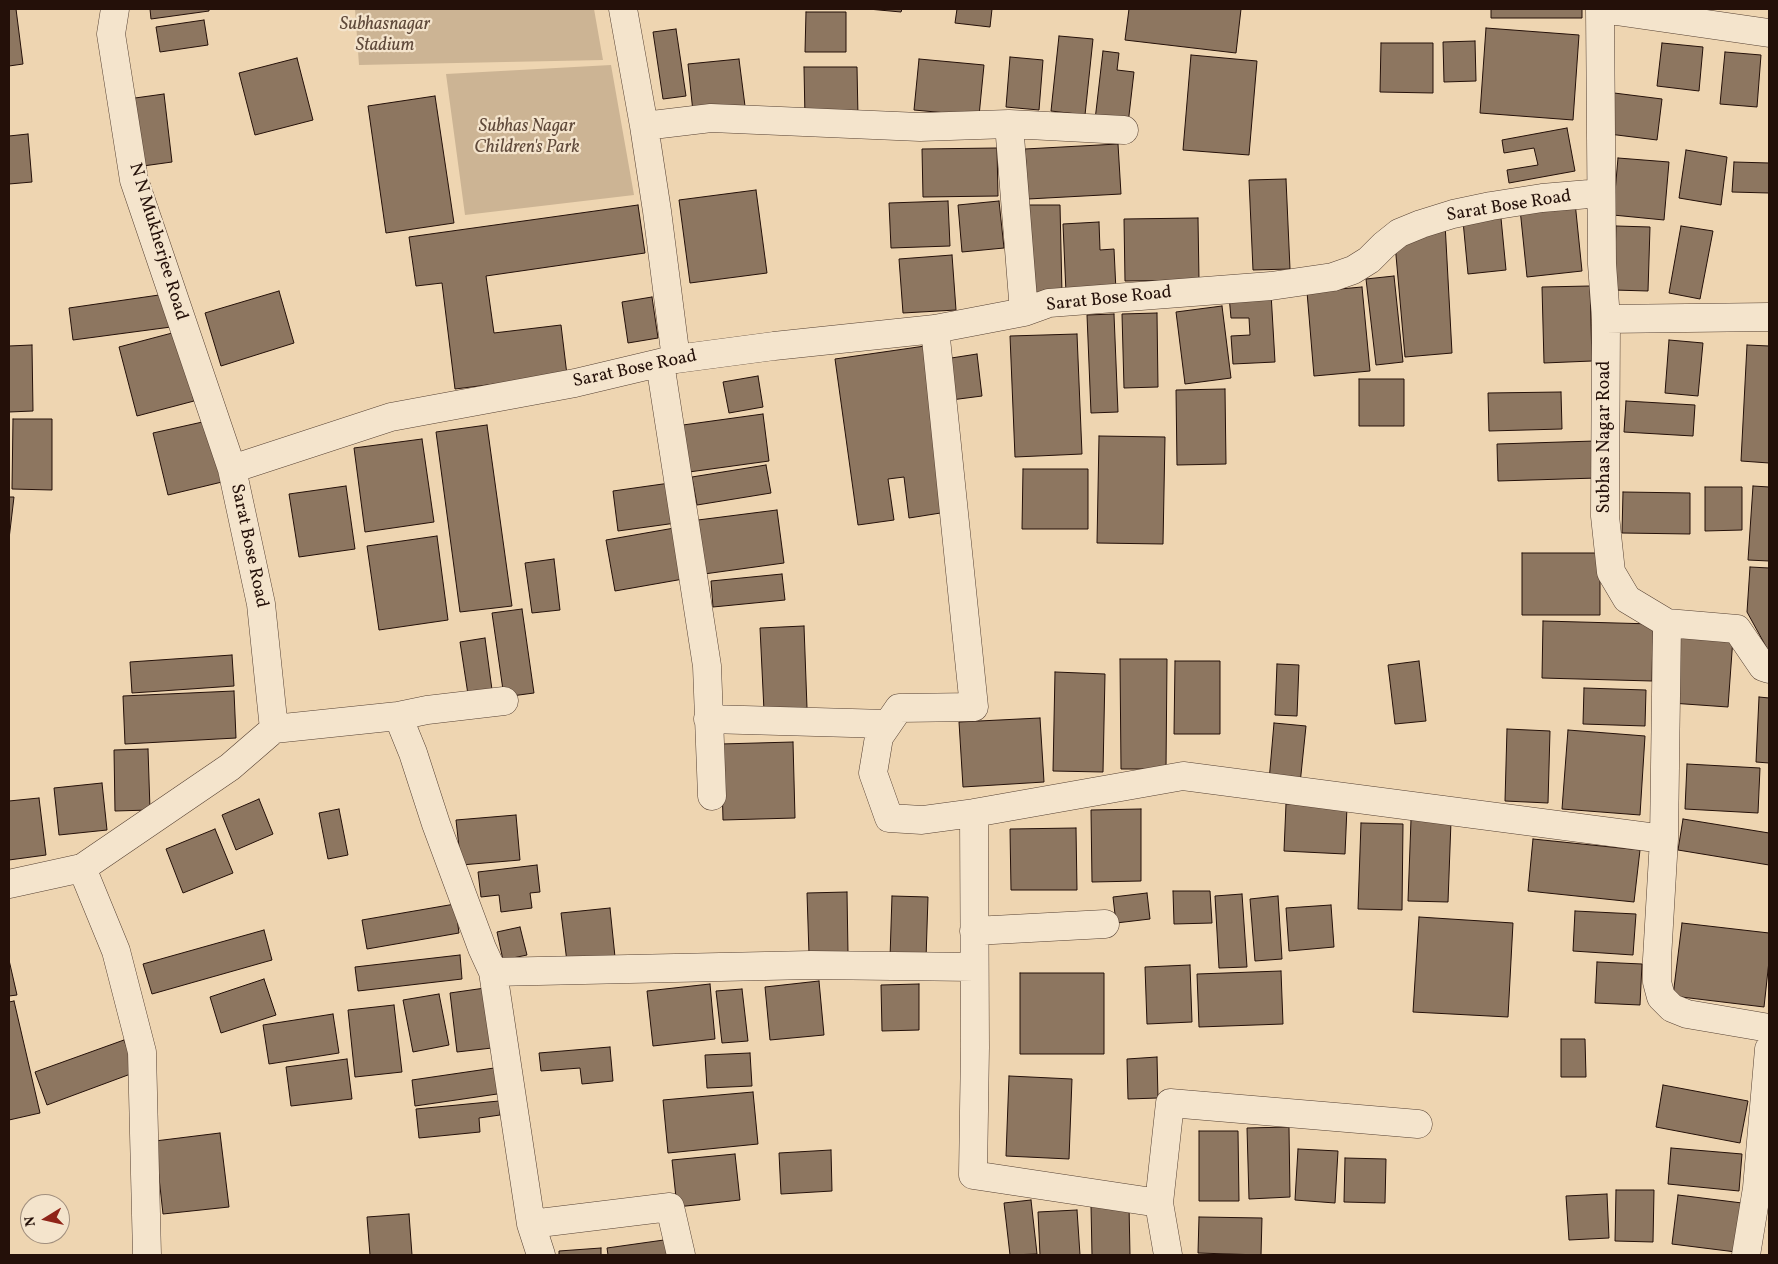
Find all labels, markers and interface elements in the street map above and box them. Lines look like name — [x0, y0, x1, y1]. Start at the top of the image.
park label: Subhasnagar Stadium — [340, 15, 430, 58]
park label: Subhas Nagar Children's Park — [474, 117, 580, 160]
street label: N N Mukherjee Road — [123, 161, 191, 323]
street label: Sarat Bose Road — [1445, 186, 1573, 228]
street label: Sarat Bose Road — [1045, 283, 1173, 317]
street label: Sarat Bose Road — [571, 346, 699, 394]
street label: Subhas Nagar Road — [1595, 360, 1617, 514]
street label: Sarat Bose Road — [224, 482, 272, 610]
north arrow — [20, 1194, 70, 1244]
text: N — [21, 1215, 41, 1228]

